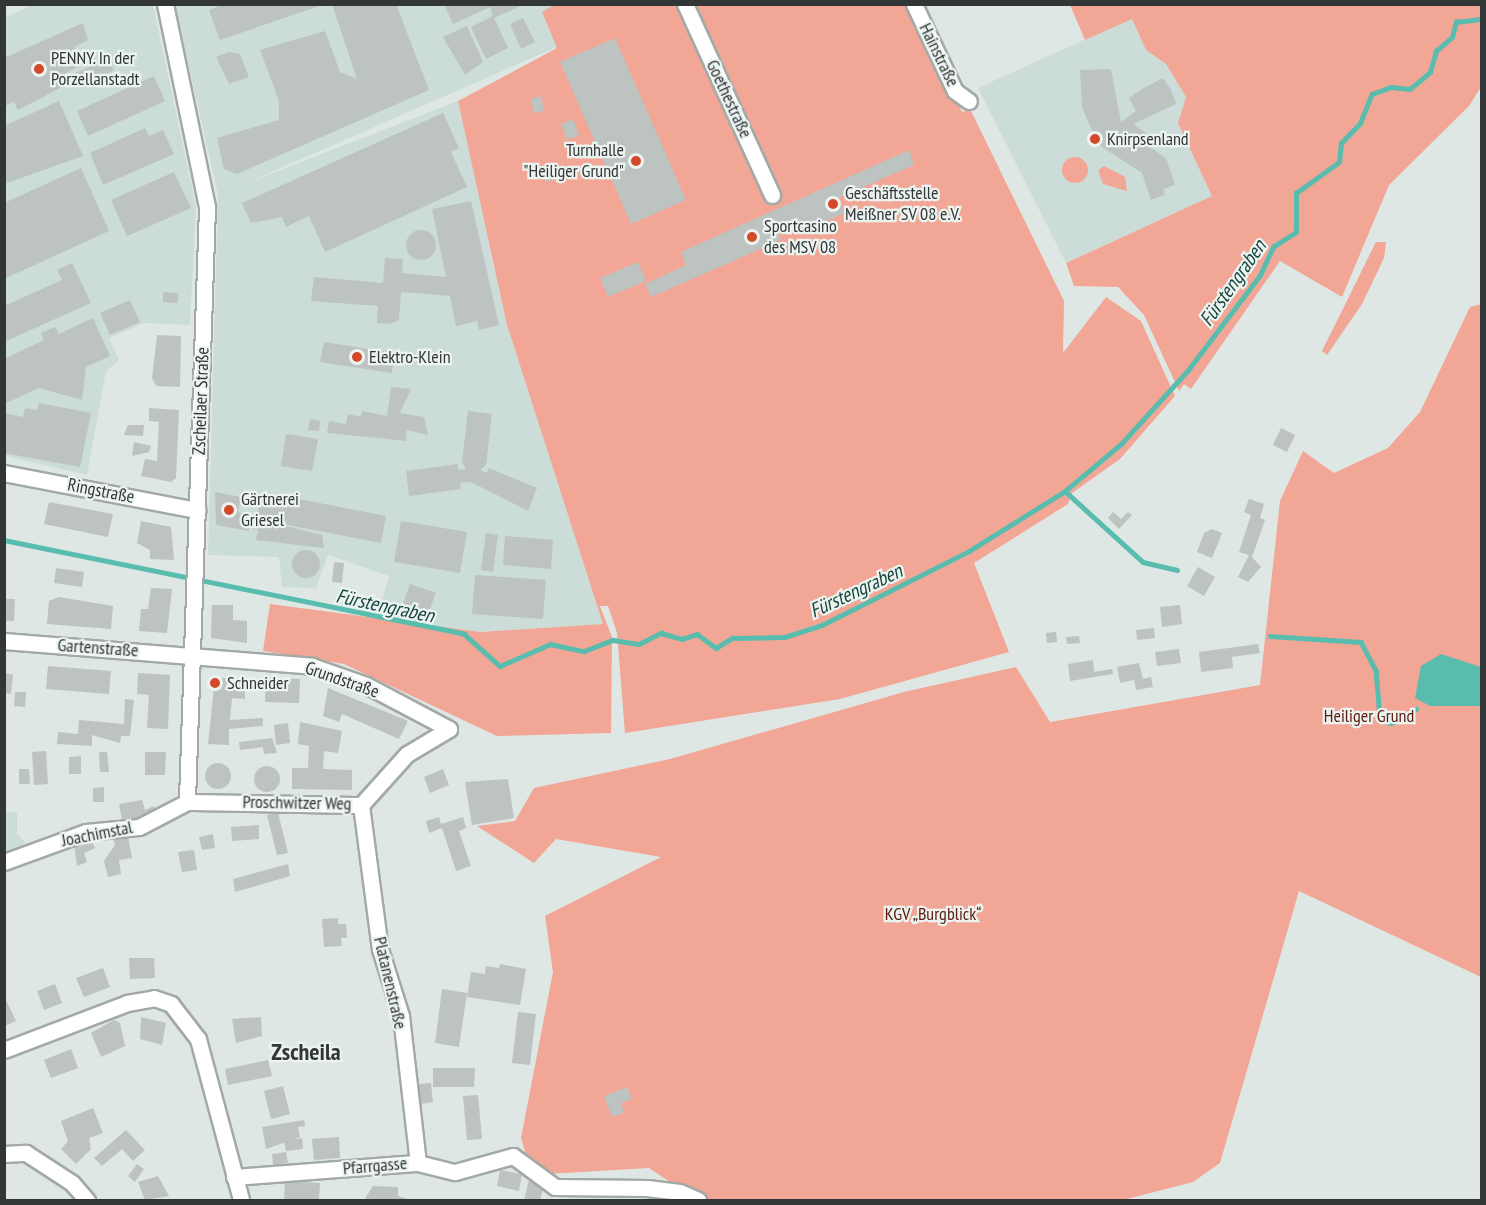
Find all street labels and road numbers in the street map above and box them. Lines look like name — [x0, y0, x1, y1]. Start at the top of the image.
street label: Hainstraße — [914, 20, 964, 90]
street label: Goethestraße — [702, 56, 756, 142]
street label: Zscheilaer Straße — [188, 347, 214, 455]
street label: Ringstraße — [66, 474, 136, 508]
street label: Gartenstraße — [57, 634, 139, 662]
street label: Grundstraße — [302, 657, 382, 703]
street label: Proschwitzer Weg — [242, 791, 352, 815]
street label: Joachimstal — [60, 817, 134, 851]
street label: Platanenstraße — [369, 935, 411, 1031]
street label: Pfarrgasse — [342, 1152, 408, 1180]

